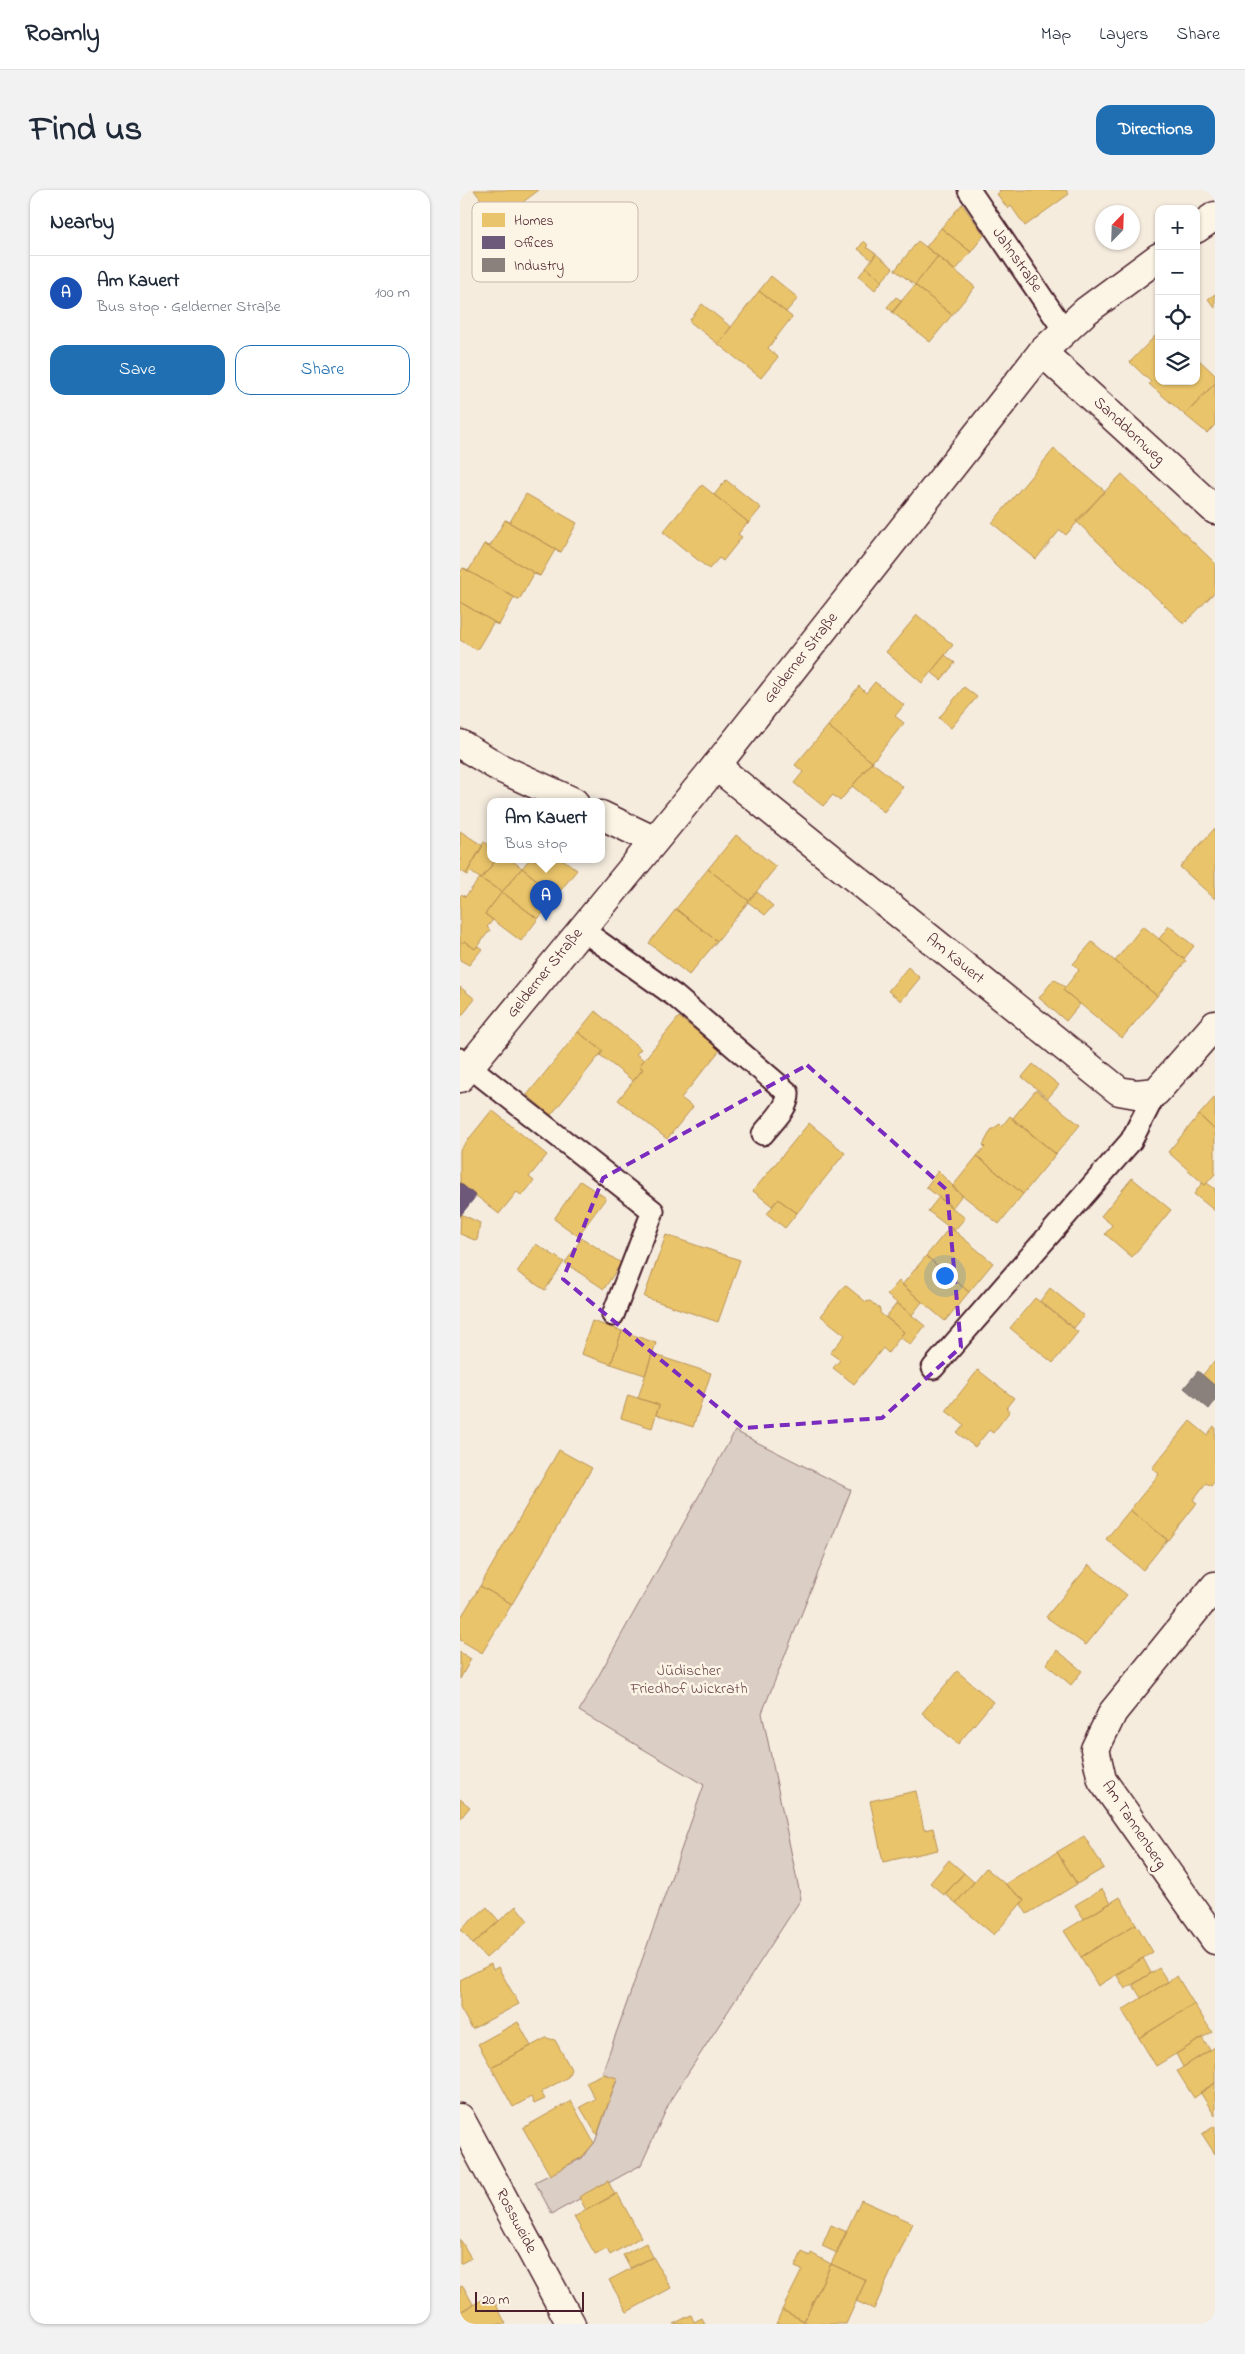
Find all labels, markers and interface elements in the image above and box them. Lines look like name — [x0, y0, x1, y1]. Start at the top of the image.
text: Roamly — [25, 17, 100, 52]
text: Map — [1041, 22, 1071, 48]
text: Layers — [1099, 22, 1149, 48]
text: Share — [1177, 22, 1220, 48]
text: Find us — [30, 105, 142, 156]
button: Directions — [1096, 105, 1215, 155]
legend — [472, 202, 638, 282]
north arrow — [1095, 205, 1140, 250]
map controls — [1155, 205, 1200, 385]
button: + — [1155, 205, 1200, 250]
text: Nearby — [50, 208, 114, 238]
text: Homes — [514, 211, 554, 232]
street label: Jahnstraße — [986, 223, 1049, 298]
text: Offices — [514, 233, 554, 254]
button: − — [1155, 250, 1200, 295]
text: Industry — [514, 256, 564, 278]
text: Am Kauert — [97, 268, 179, 295]
text: A — [61, 281, 71, 305]
text: 100 m — [375, 281, 410, 305]
text: Bus stop · Gelderner Straße — [97, 295, 281, 319]
button: locate — [1155, 295, 1200, 340]
button: layers — [1155, 340, 1200, 385]
button: Save — [50, 345, 225, 395]
button: Share — [235, 345, 410, 395]
street label: Sanddornweg — [1088, 391, 1170, 471]
street label: Gelderner Straße — [758, 607, 845, 709]
popup — [487, 798, 605, 863]
text: Am Kauert — [505, 805, 587, 832]
text: Bus stop — [505, 832, 567, 856]
pin: A — [530, 880, 562, 921]
street label: Gelderner Straße — [501, 922, 589, 1023]
street label: Am Kauert — [921, 928, 990, 991]
your location — [932, 1263, 958, 1289]
park label: Jüdischer Friedhof Wickrath — [629, 1659, 748, 1701]
street label: Am Tannenberg — [1095, 1776, 1173, 1874]
street label: Rossweide — [489, 2184, 543, 2258]
scale bar — [475, 2289, 584, 2312]
text: 20 m — [482, 2290, 509, 2311]

